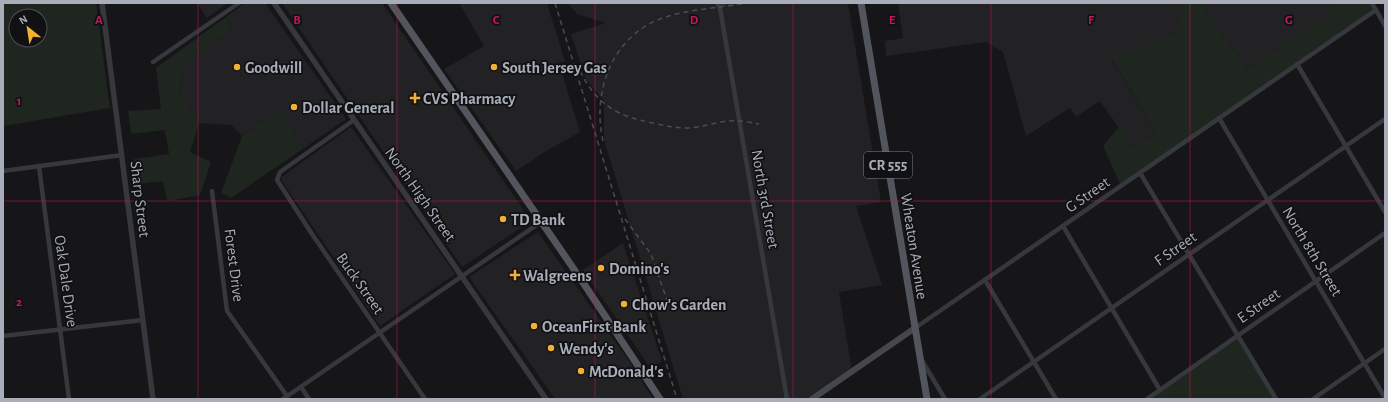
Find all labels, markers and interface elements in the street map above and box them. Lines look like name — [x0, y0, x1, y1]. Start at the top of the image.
north arrow — [8, 8, 48, 48]
text: N — [17, 13, 29, 26]
text: A — [95, 14, 103, 27]
text: B — [293, 14, 301, 27]
text: C — [493, 14, 500, 27]
text: D — [690, 14, 699, 27]
text: E — [889, 14, 896, 27]
text: F — [1088, 14, 1095, 27]
text: G — [1285, 14, 1293, 27]
place label: Goodwill — [245, 60, 302, 76]
place label: South Jersey Gas — [502, 60, 607, 77]
marker: Goodwill — [232, 62, 242, 72]
marker: South Jersey Gas — [489, 62, 499, 72]
place label: CVS Pharmacy — [423, 91, 516, 108]
marker: CVS Pharmacy — [410, 93, 420, 103]
text: 1 — [17, 95, 21, 108]
place label: Dollar General — [302, 100, 395, 116]
marker: Dollar General — [289, 102, 299, 112]
street label: North High Street — [382, 145, 459, 245]
street label: North 3rd Street — [748, 149, 782, 250]
road number: CR 555 — [864, 152, 912, 178]
street label: Sharp Street — [127, 160, 153, 238]
street label: G Street — [1063, 174, 1113, 216]
street label: Wheaton Avenue — [898, 192, 930, 300]
street label: North 8th Street — [1279, 204, 1345, 299]
place label: TD Bank — [511, 212, 565, 228]
marker: TD Bank — [498, 214, 508, 224]
street label: Forest Drive — [222, 228, 246, 303]
street label: F Street — [1152, 229, 1200, 269]
street label: Oak Dale Drive — [52, 234, 80, 328]
street label: Buck Street — [333, 250, 387, 317]
place label: Domino's — [609, 261, 669, 277]
marker: Domino's — [596, 263, 606, 273]
place label: Walgreens — [523, 268, 592, 284]
marker: Walgreens — [510, 270, 520, 280]
street label: E Street — [1234, 285, 1283, 326]
text: 2 — [16, 296, 22, 309]
place label: Chow's Garden — [632, 297, 727, 313]
marker: Chow's Garden — [619, 299, 629, 309]
place label: OceanFirst Bank — [542, 319, 646, 335]
marker: OceanFirst Bank — [529, 321, 539, 331]
place label: Wendy's — [559, 341, 614, 358]
marker: Wendy's — [546, 343, 556, 353]
place label: McDonald's — [589, 364, 664, 380]
marker: McDonald's — [576, 366, 586, 376]

